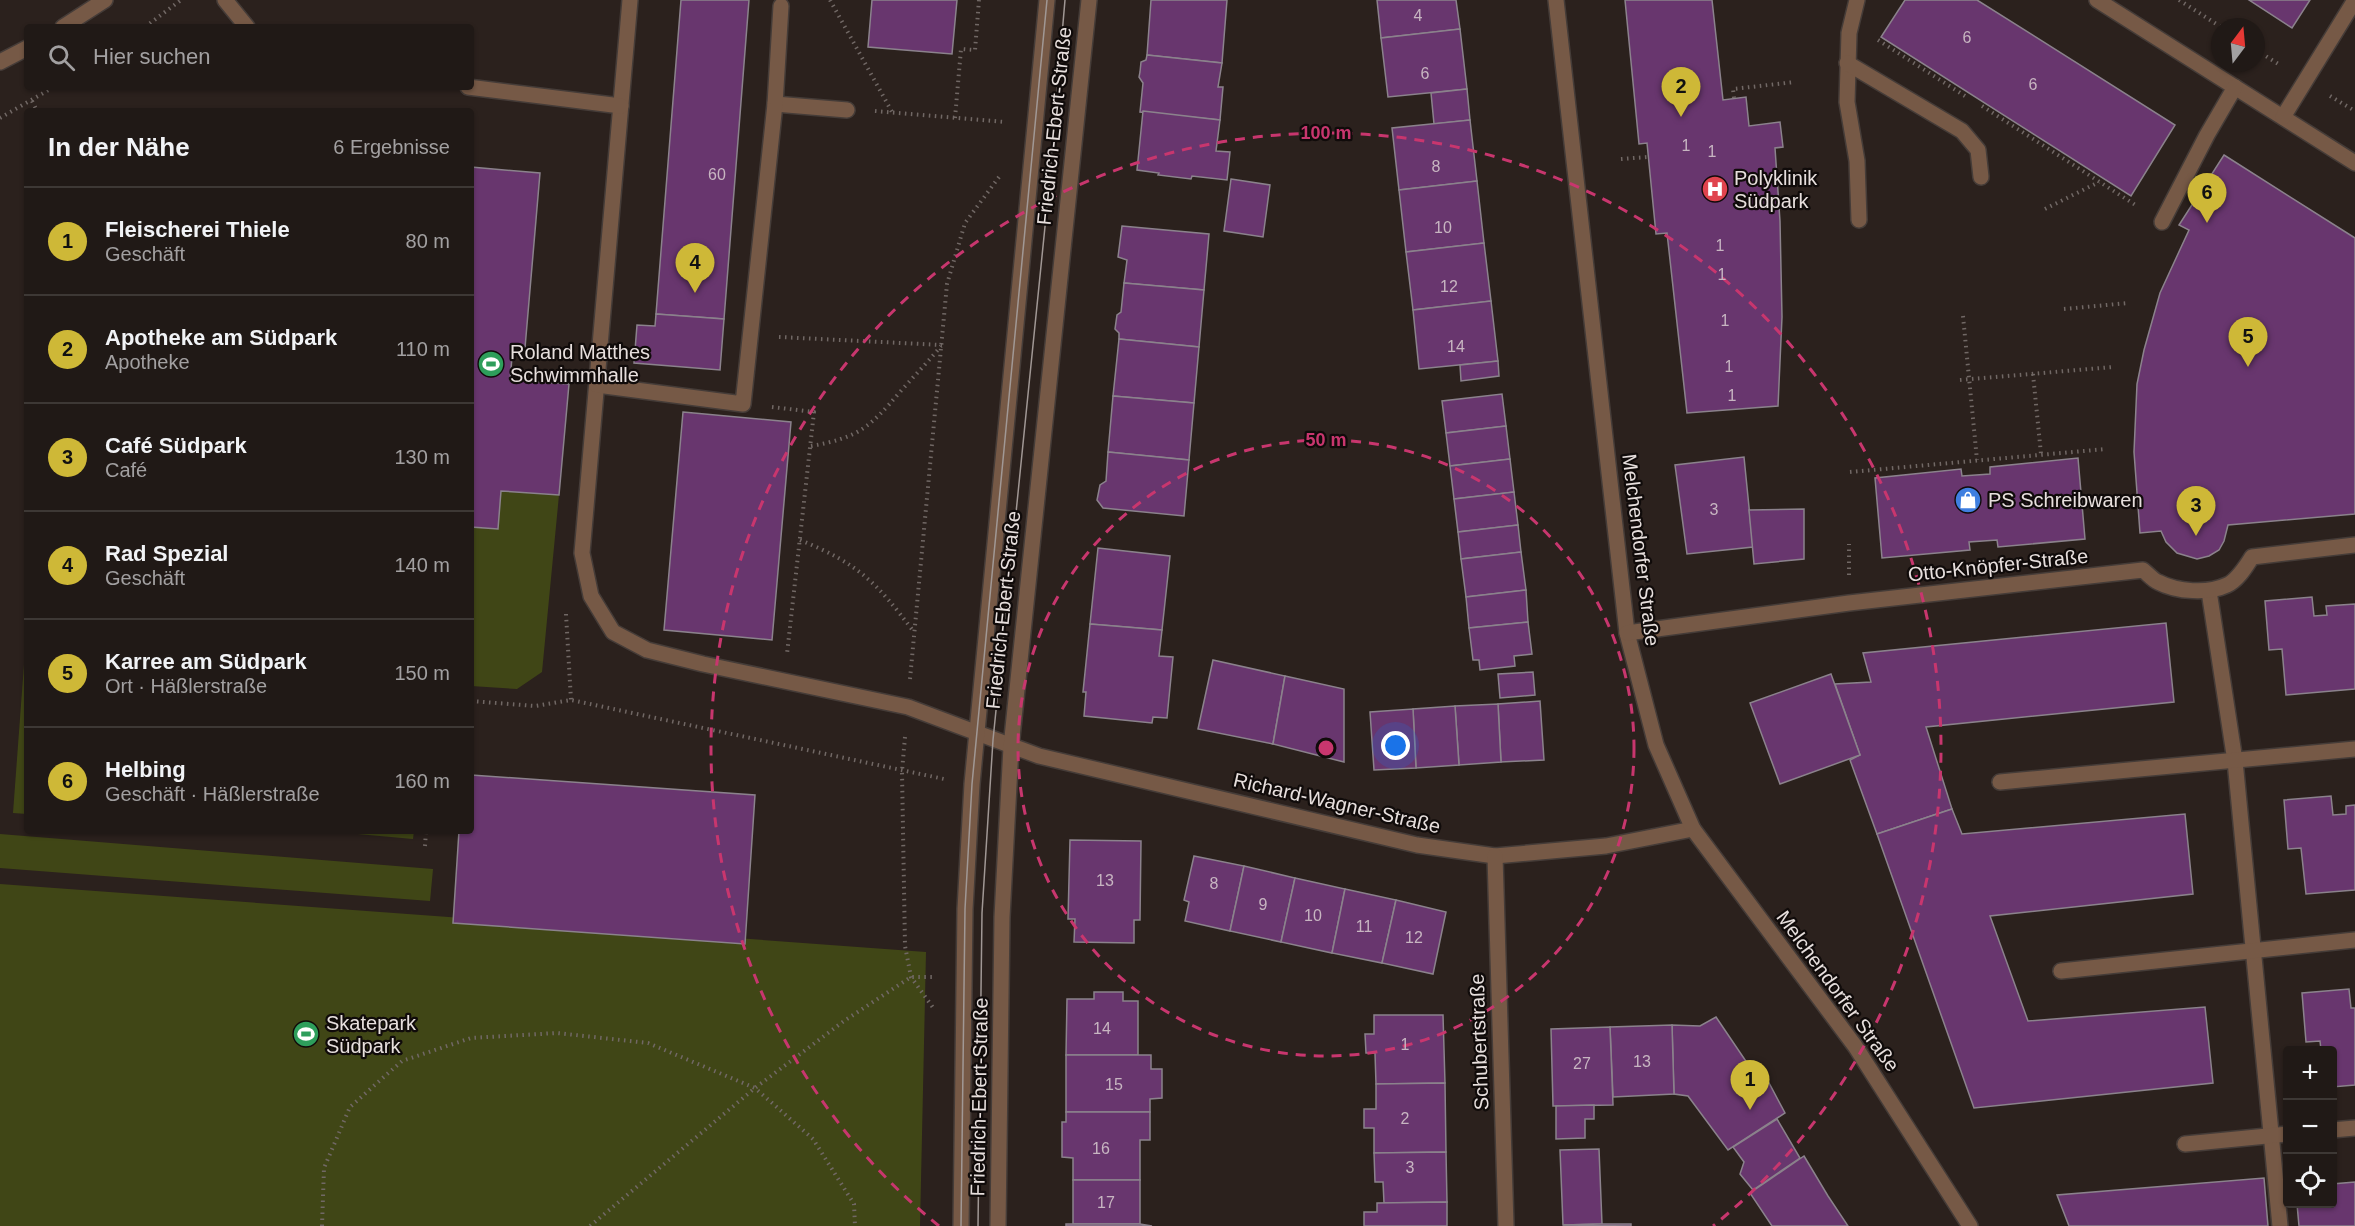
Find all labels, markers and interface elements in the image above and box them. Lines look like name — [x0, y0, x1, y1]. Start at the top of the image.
house number: 4 — [1414, 7, 1423, 24]
north arrow — [2211, 18, 2265, 72]
search box — [24, 24, 474, 90]
street label: Friedrich-Ebert-Straße — [1033, 26, 1075, 226]
house number: 6 — [1963, 29, 1972, 46]
icon: search — [45, 41, 78, 74]
text: Hier suchen — [93, 44, 210, 69]
house number: 6 — [1421, 65, 1430, 82]
pin: 2 — [1662, 68, 1700, 117]
house number: 6 — [2029, 76, 2038, 93]
text: 100 m — [1300, 123, 1352, 143]
text: In der Nähe — [48, 132, 190, 162]
text: 6 Ergebnisse — [333, 136, 450, 158]
house number: 1 — [1682, 137, 1691, 154]
house number: 1 — [1708, 143, 1717, 160]
house number: 8 — [1432, 158, 1441, 175]
house number: 60 — [708, 166, 726, 183]
place label: Polyklinik Südpark — [1734, 167, 1818, 212]
hospital icon: Polyklinik Südpark — [1700, 174, 1730, 204]
pin: 6 — [2188, 174, 2226, 223]
text: Fleischerei Thiele — [105, 217, 290, 242]
house number: 10 — [1434, 219, 1452, 236]
text: 1 — [62, 230, 73, 252]
text: 80 m — [406, 230, 450, 252]
house number: 1 — [1716, 237, 1725, 254]
text: Geschäft — [105, 243, 185, 265]
pin: 4 — [676, 244, 714, 293]
house number: 1 — [1718, 266, 1727, 283]
house number: 12 — [1440, 278, 1458, 295]
house number: 1 — [1721, 312, 1730, 329]
pin: 5 — [2228, 318, 2268, 367]
text: Apotheke am Südpark — [105, 325, 337, 350]
text: 2 — [62, 338, 73, 360]
text: 110 m — [396, 338, 450, 360]
house number: 14 — [1447, 338, 1465, 355]
place label: Roland Matthes Schwimmhalle — [510, 341, 650, 386]
sports icon: Roland Matthes Schwimmhalle — [476, 349, 506, 379]
text: Apotheke — [105, 351, 190, 373]
house number: 1 — [1725, 358, 1734, 375]
house number: 1 — [1728, 387, 1737, 404]
text: 50 m — [1305, 430, 1347, 450]
text: Café Südpark — [105, 433, 247, 458]
text: 3 — [62, 446, 73, 468]
text: 130 m — [394, 446, 450, 468]
street label: Melchendorfer Straße — [1618, 453, 1664, 647]
text: Café — [105, 459, 147, 481]
shop icon: PS Schreibwaren — [1953, 485, 1983, 515]
pin: 3 — [2176, 486, 2216, 536]
place label: PS Schreibwaren — [1988, 489, 2143, 511]
house number: 3 — [1710, 501, 1719, 518]
street label: Friedrich-Ebert-Straße — [982, 510, 1024, 710]
text: Rad Spezial — [105, 541, 228, 566]
street label: Otto-Knöpfer-Straße — [1907, 545, 2089, 585]
text: 4 — [62, 554, 73, 576]
text: 140 m — [394, 554, 450, 576]
text: Geschäft — [105, 567, 185, 589]
text: Karree am Südpark — [105, 649, 307, 674]
text: 5 — [62, 662, 73, 684]
text: 150 m — [394, 662, 450, 684]
text: Ort · Häßlerstraße — [105, 675, 267, 697]
your location — [1381, 731, 1410, 760]
centre of rings — [1316, 738, 1336, 758]
text: Helbing — [105, 757, 186, 782]
street label: Richard-Wagner-Straße — [1231, 768, 1443, 838]
text: 6 — [62, 770, 73, 792]
text: 160 m — [394, 770, 450, 792]
text: Geschäft · Häßlerstraße — [105, 783, 320, 805]
house number: 13 — [1096, 872, 1114, 889]
house number: 8 — [1210, 875, 1219, 892]
house number: 9 — [1259, 896, 1268, 913]
street label: Melchendorfer Straße — [1772, 906, 1904, 1076]
house number: 10 — [1304, 907, 1322, 924]
house number: 11 — [1356, 918, 1372, 935]
house number: 12 — [1405, 929, 1423, 946]
street label: Schubertstraße — [1466, 973, 1492, 1111]
street label: Friedrich-Ebert-Straße — [966, 997, 992, 1197]
place label: Skatepark Südpark — [326, 1012, 417, 1057]
sports icon: Skatepark Südpark — [291, 1019, 321, 1049]
house number: 14 — [1093, 1020, 1111, 1037]
house number: 1 — [1401, 1036, 1410, 1053]
map controls — [2283, 1046, 2337, 1208]
button: + — [2283, 1046, 2337, 1100]
house number: 13 — [1633, 1053, 1651, 1070]
house number: 27 — [1573, 1055, 1591, 1072]
pin: 1 — [1730, 1060, 1770, 1110]
house number: 15 — [1105, 1076, 1123, 1093]
button: − — [2283, 1100, 2337, 1154]
house number: 2 — [1401, 1110, 1410, 1127]
house number: 16 — [1092, 1140, 1110, 1157]
button: locate — [2283, 1154, 2337, 1208]
house number: 3 — [1406, 1159, 1415, 1176]
house number: 17 — [1097, 1194, 1115, 1211]

